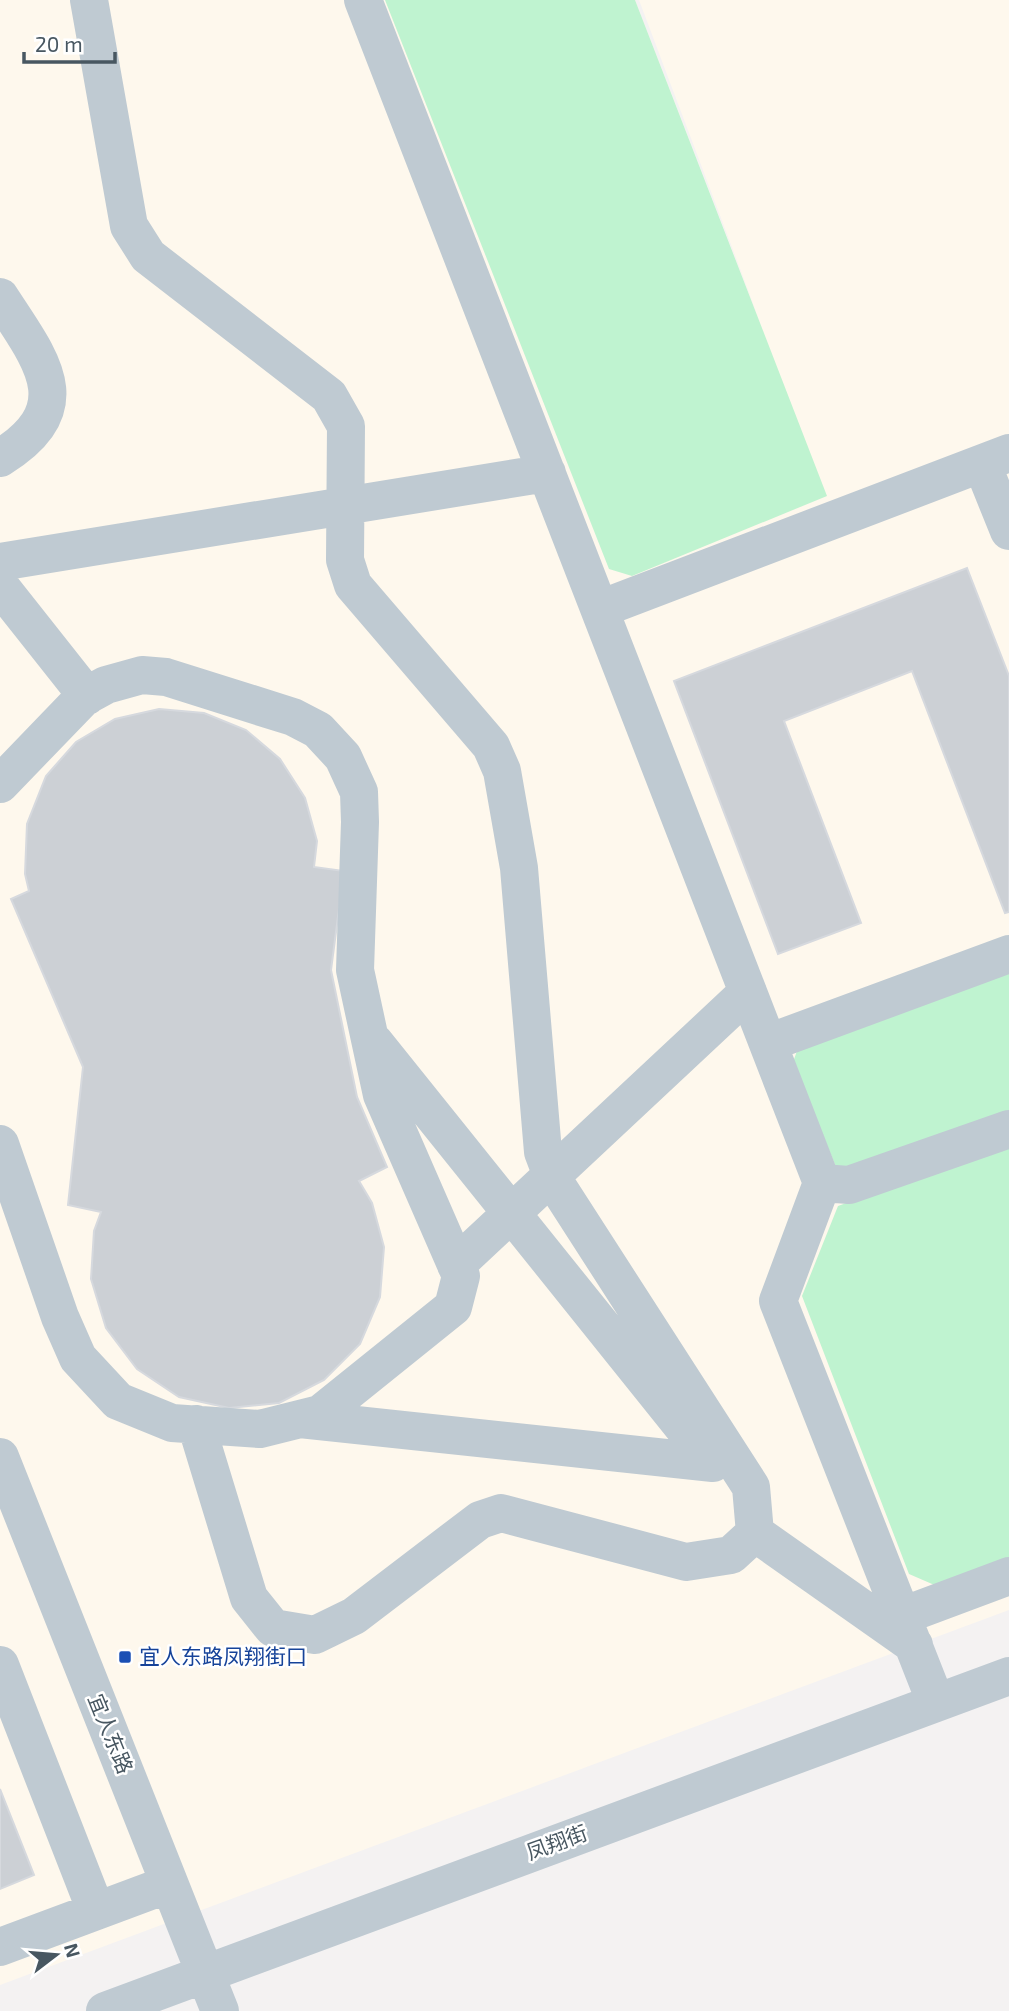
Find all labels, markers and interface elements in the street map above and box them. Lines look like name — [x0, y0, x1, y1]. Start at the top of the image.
scale bar — [24, 21, 116, 65]
text: 20 m — [35, 31, 83, 56]
place label: 宜人东路凤翔街口 — [139, 1643, 307, 1668]
marker: 宜人东路凤翔街口 — [117, 1649, 133, 1665]
street label: 宜人东路 — [84, 1690, 139, 1777]
street label: 凤翔街 — [523, 1819, 590, 1864]
north arrow — [21, 1920, 91, 1990]
text: N — [60, 1940, 86, 1960]

